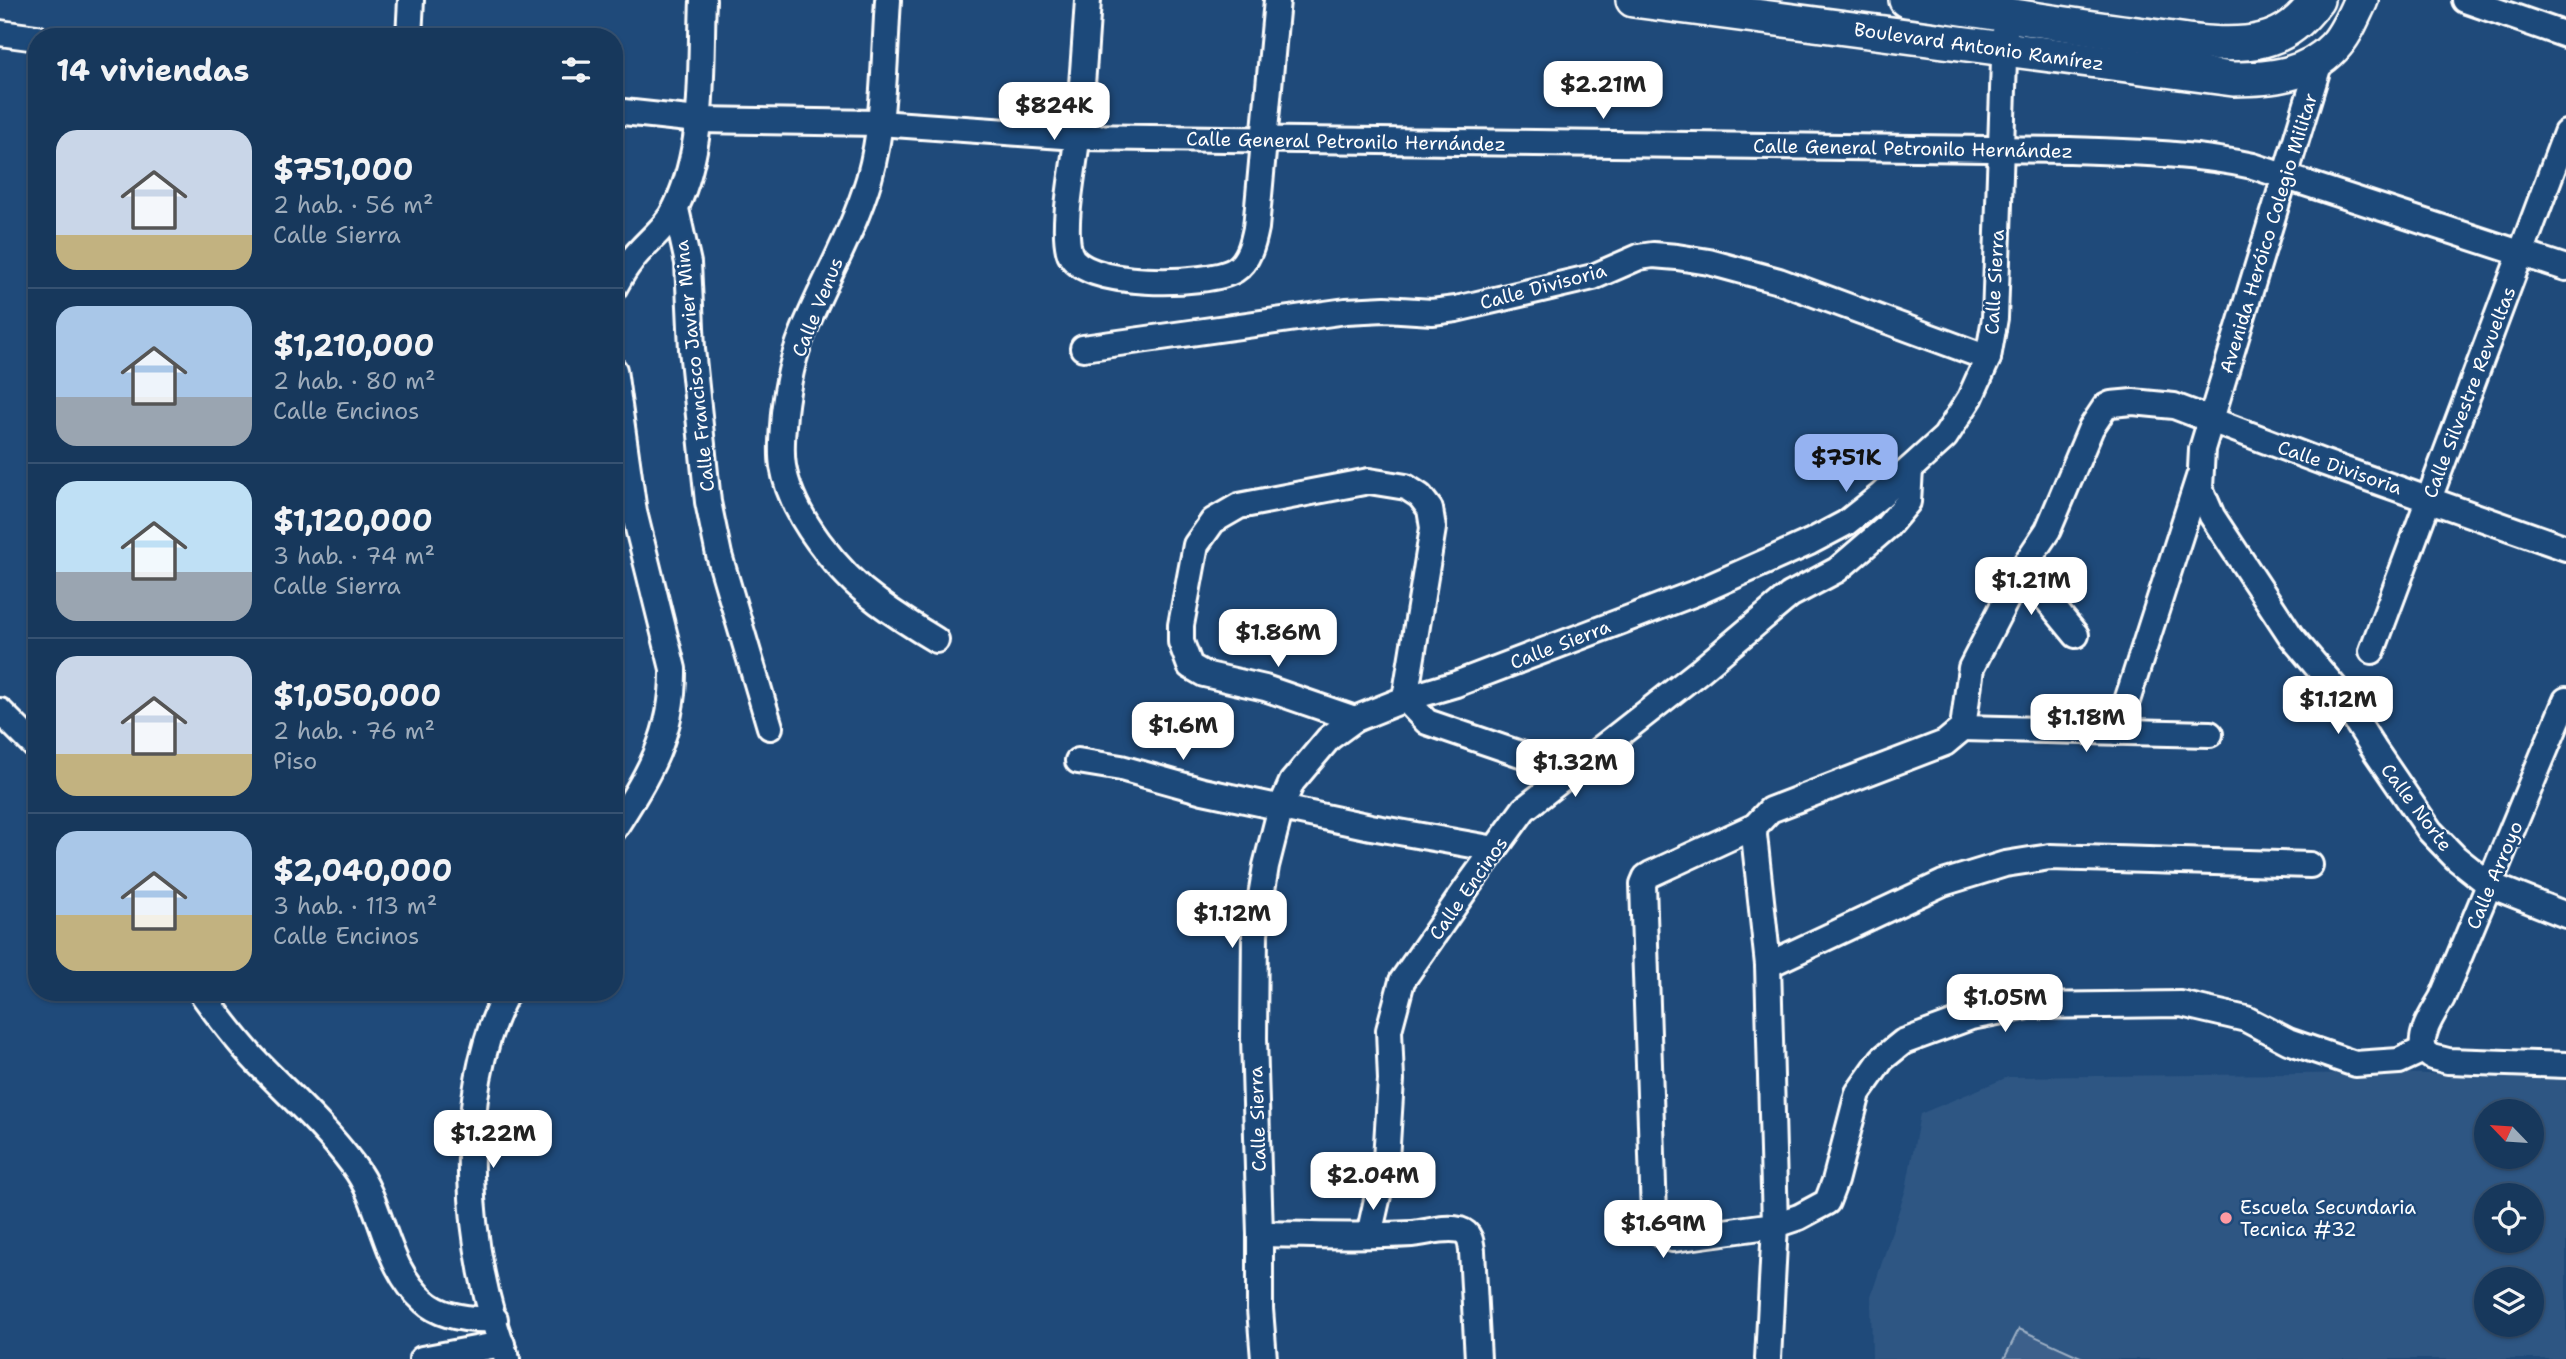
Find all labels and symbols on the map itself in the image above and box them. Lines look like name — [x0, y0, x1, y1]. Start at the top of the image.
street label: Boulevard Antonio Ramírez — [1852, 17, 2106, 76]
pin: $2.21M — [1546, 61, 1660, 121]
pin: $824K — [1005, 82, 1103, 142]
street label: Avenida Heróico Colegio Militar — [2214, 90, 2323, 377]
street label: Calle General Petronilo Hernández — [1186, 126, 1506, 157]
street label: Calle General Petronilo Hernández — [1753, 133, 2073, 164]
street label: Calle Sierra — [1979, 228, 2010, 335]
street label: Calle Francisco Javier Mina — [669, 239, 720, 493]
street label: Calle Venus — [786, 254, 849, 361]
street label: Calle Divisoria — [1477, 258, 1609, 315]
street label: Calle Silvestre Revueltas — [2418, 283, 2521, 502]
pin: $751K — [1797, 434, 1895, 494]
street label: Calle Divisoria — [2274, 434, 2406, 501]
pin: $1.21M — [1974, 558, 2088, 617]
pin: $1.86M — [1221, 610, 1335, 669]
street label: Calle Sierra — [1506, 614, 1614, 675]
pin: $1.12M — [2281, 676, 2395, 736]
pin: $1.18M — [2029, 694, 2143, 754]
pin: $1.6M — [1134, 702, 1232, 762]
pin: $1.32M — [1518, 740, 1632, 799]
street label: Calle Norte — [2375, 758, 2458, 856]
street label: Calle Arroyo — [2460, 817, 2528, 933]
street label: Calle Encinos — [1423, 832, 1513, 945]
pin: $1.12M — [1175, 890, 1289, 950]
pin: $1.05M — [1948, 974, 2062, 1034]
street label: Calle Sierra — [1243, 1066, 1272, 1172]
north arrow — [2474, 1099, 2544, 1169]
pin: $1.22M — [436, 1110, 550, 1170]
pin: $2.04M — [1316, 1152, 1430, 1212]
place label: Escuela Secundaria Tecnica #32 — [2240, 1195, 2416, 1242]
pin: $1.69M — [1606, 1200, 1720, 1260]
marker: Escuela Secundaria Tecnica #32 — [2218, 1210, 2234, 1226]

